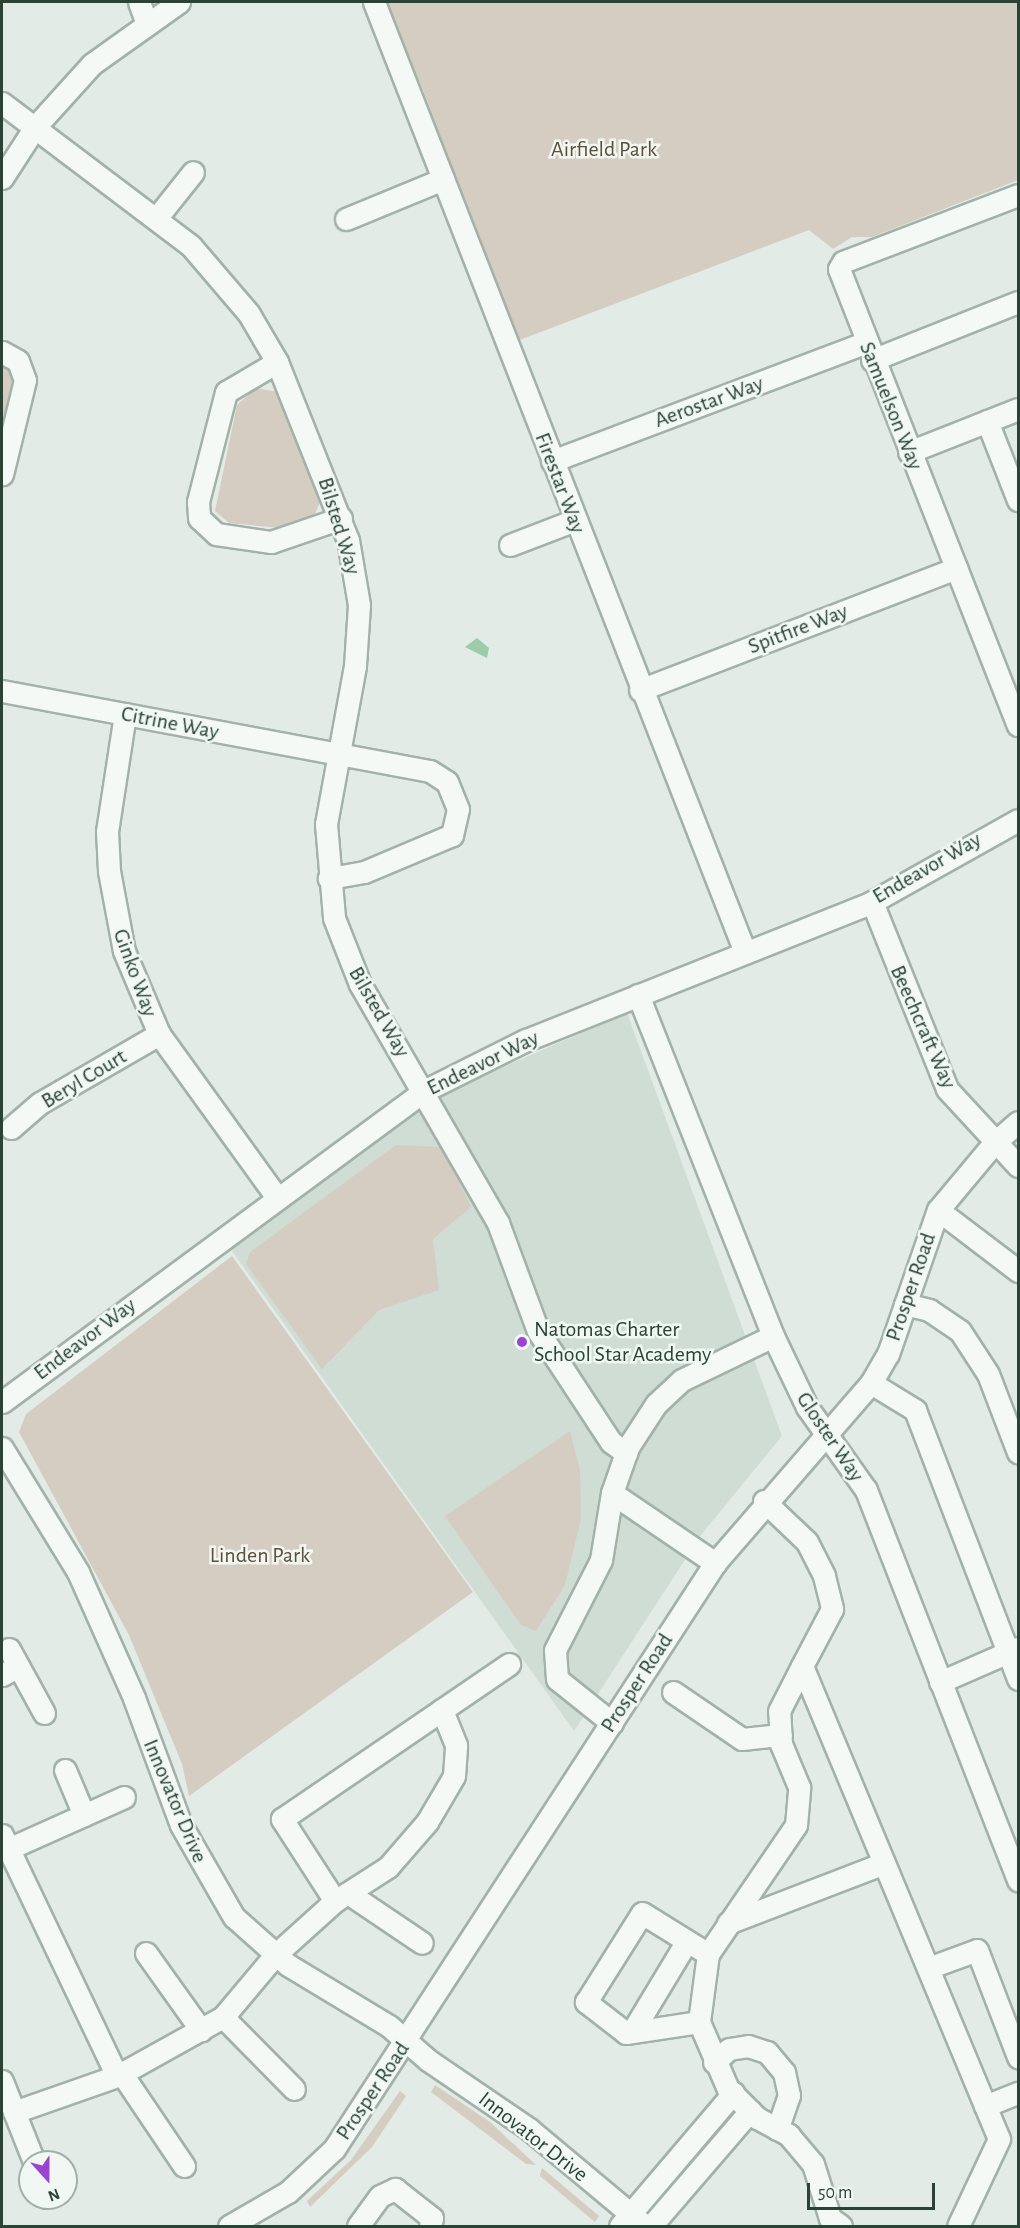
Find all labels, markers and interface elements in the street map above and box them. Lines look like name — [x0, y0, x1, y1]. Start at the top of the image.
park label: Airfield Park — [551, 137, 657, 163]
street label: Samuelson Way — [853, 338, 929, 474]
street label: Aerostar Way — [651, 370, 767, 434]
street label: Firestar Way — [529, 429, 591, 537]
street label: Bilsted Way — [312, 474, 366, 578]
street label: Spitfire Way — [744, 598, 852, 660]
street label: Citrine Way — [119, 701, 221, 745]
street label: Endeavor Way — [868, 826, 986, 910]
street label: Ginko Way — [107, 925, 163, 1021]
street label: Beechcraft Way — [884, 961, 962, 1093]
street label: Bilsted Way — [342, 962, 416, 1062]
street label: Endeavor Way — [423, 1025, 543, 1101]
street label: Beryl Court — [37, 1043, 131, 1115]
street label: Prosper Road — [880, 1229, 942, 1345]
street label: Endeavor Way — [29, 1292, 141, 1386]
place label: Natomas Charter School Star Academy — [534, 1316, 711, 1368]
marker: Natomas Charter School Star Academy — [515, 1335, 529, 1349]
street label: Gloster Way — [790, 1387, 870, 1487]
park label: Linden Park — [210, 1543, 310, 1569]
street label: Prosper Road — [595, 1628, 679, 1738]
street label: Innovator Drive — [137, 1735, 213, 1867]
street label: Prosper Road — [330, 2037, 416, 2145]
street label: Innovator Drive — [473, 2086, 593, 2188]
north arrow — [18, 2150, 78, 2210]
scale bar — [810, 2171, 938, 2209]
text: 50 m — [818, 2184, 852, 2202]
text: N — [46, 2185, 62, 2204]

